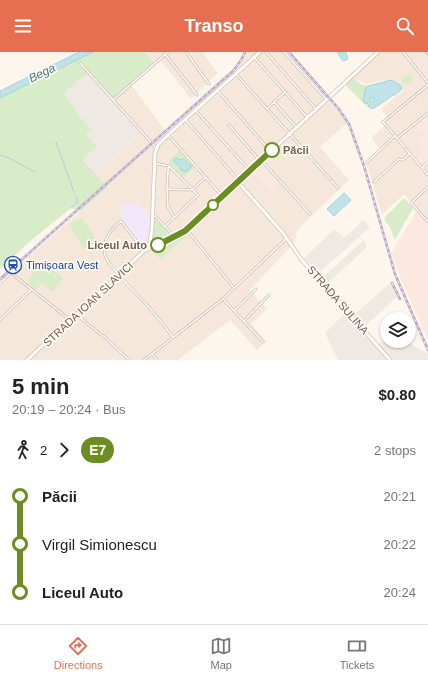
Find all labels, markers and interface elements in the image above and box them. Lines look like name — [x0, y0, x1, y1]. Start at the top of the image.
icon: menu — [12, 15, 34, 37]
icon: search — [394, 15, 416, 37]
text: Transo — [184, 16, 244, 36]
water label: Bega — [26, 60, 58, 85]
marker: Păcii — [264, 142, 280, 158]
place label: Păcii — [283, 144, 309, 156]
unlabelled marker — [207, 199, 219, 211]
marker: Liceul Auto — [150, 237, 166, 253]
place label: Liceul Auto — [88, 239, 147, 251]
station icon: Timișoara Vest — [3, 255, 23, 275]
place label: Timișoara Vest — [26, 259, 98, 271]
street label: STRADA IOAN SLAVICI — [41, 259, 135, 349]
street label: STRADA SULINA — [305, 263, 371, 337]
map controls — [380, 312, 416, 348]
button: layers — [380, 312, 416, 348]
text: 5 min — [12, 374, 69, 399]
text: $0.80 — [378, 386, 416, 403]
text: 20:19 – 20:24 · Bus — [12, 402, 125, 417]
icon: walk — [12, 439, 34, 461]
icon: forward — [53, 439, 75, 461]
text: E7 — [89, 442, 106, 458]
text: 2 — [40, 443, 47, 458]
text: 2 stops — [374, 443, 416, 458]
text: Păcii — [42, 488, 77, 505]
text: 20:21 — [383, 489, 416, 504]
text: Virgil Simionescu — [42, 536, 157, 553]
text: 20:22 — [383, 537, 416, 552]
text: Liceul Auto — [42, 584, 123, 601]
text: 20:24 — [383, 585, 416, 600]
tab: Directions — [54, 635, 103, 671]
tab: Map — [210, 635, 232, 671]
tab: Tickets — [340, 635, 374, 671]

